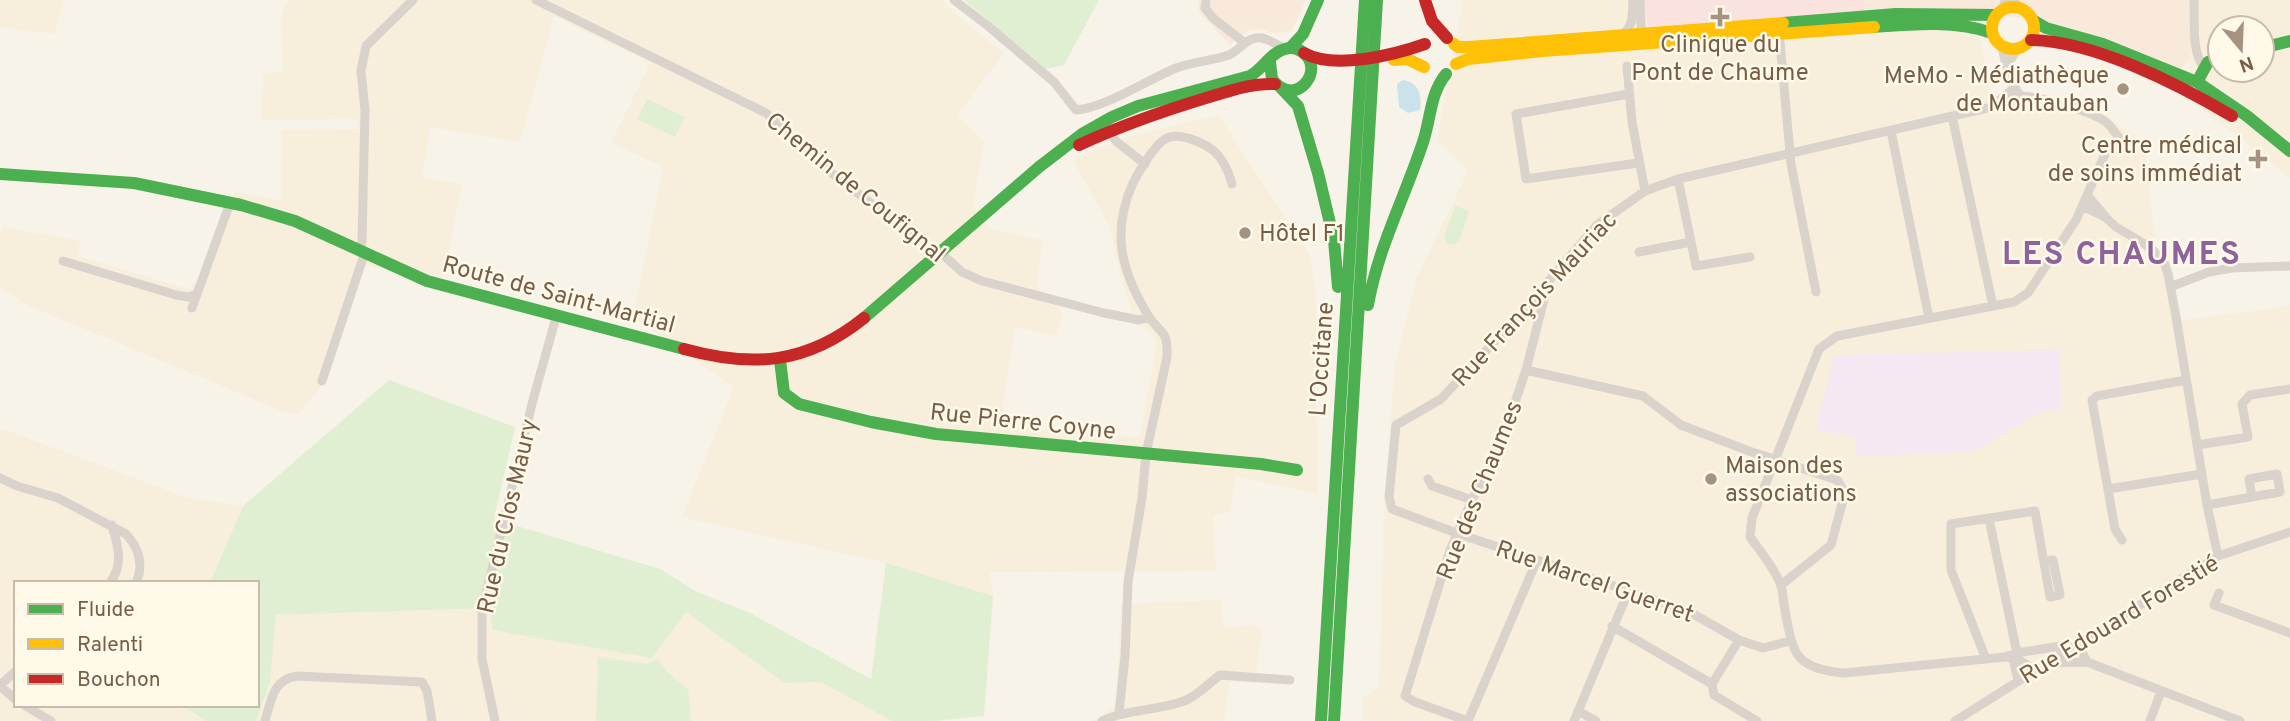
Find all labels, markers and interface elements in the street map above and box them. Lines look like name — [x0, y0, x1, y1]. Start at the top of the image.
marker: Clinique du Pont de Chaume — [1710, 7, 1730, 27]
north arrow — [2206, 14, 2276, 84]
place label: Clinique du Pont de Chaume — [1631, 31, 1809, 89]
text: N — [2236, 50, 2256, 77]
place label: MeMo - Médiathèque de Montauban — [1884, 62, 2109, 120]
marker: MeMo - Médiathèque de Montauban — [2115, 81, 2131, 97]
street label: Chemin de Coufignal — [759, 107, 951, 270]
place label: Centre médical de soins immédiat — [2048, 132, 2242, 190]
marker: Centre médical de soins immédiat — [2248, 149, 2268, 169]
street label: Rue François Mauriac — [1447, 207, 1624, 394]
place label: Hôtel F1 — [1259, 220, 1345, 250]
marker: Hôtel F1 — [1237, 225, 1253, 241]
district label: LES CHAUMES — [2002, 236, 2242, 276]
street label: Route de Saint-Martial — [439, 250, 678, 341]
street label: L'Occitane — [1304, 301, 1342, 417]
street label: Rue des Chaumes — [1431, 397, 1530, 585]
street label: Rue Pierre Coyne — [928, 398, 1117, 448]
street label: Rue du Clos Maury — [472, 416, 546, 617]
place label: Maison des associations — [1725, 452, 1857, 510]
marker: Maison des associations — [1703, 471, 1719, 487]
street label: Rue Marcel Guerret — [1491, 535, 1697, 631]
street label: Rue Edouard Forestié — [2015, 549, 2225, 692]
legend — [14, 581, 259, 707]
text: Fluide — [77, 597, 135, 624]
text: Ralenti — [77, 632, 143, 659]
text: Bouchon — [77, 667, 160, 694]

